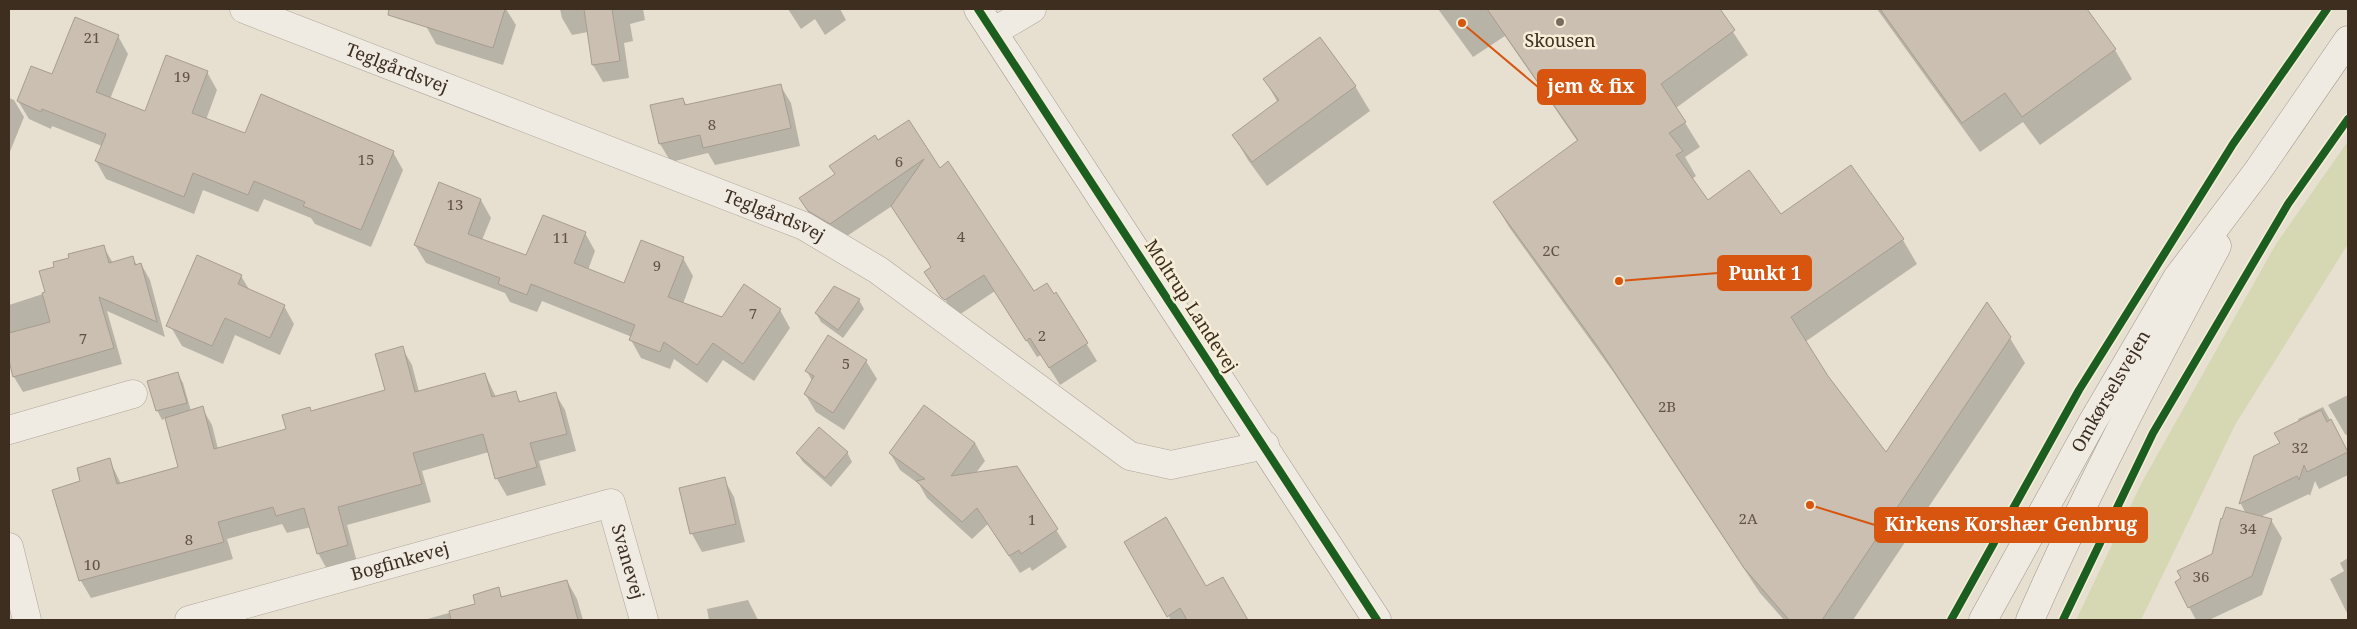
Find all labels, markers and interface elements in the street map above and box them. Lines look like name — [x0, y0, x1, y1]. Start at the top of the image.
marker: Skousen — [1554, 16, 1566, 28]
house number: 21 — [84, 27, 100, 47]
place label: Skousen — [1524, 28, 1596, 52]
street label: Teglgårdsvej — [343, 37, 452, 98]
house number: 19 — [174, 66, 190, 86]
callout: jem & fix — [1538, 70, 1645, 104]
text: jem & fix — [1546, 73, 1635, 99]
house number: 8 — [708, 114, 716, 134]
house number: 15 — [358, 149, 374, 169]
house number: 6 — [895, 151, 903, 171]
street label: Teglgårdsvej — [720, 183, 830, 247]
house number: 13 — [447, 194, 463, 214]
house number: 4 — [957, 226, 966, 246]
house number: 11 — [553, 227, 569, 247]
street label: Moltrup Landevej — [1140, 234, 1244, 377]
house number: 2C — [1542, 240, 1560, 260]
house number: 9 — [653, 255, 661, 275]
callout: Punkt 1 — [1718, 256, 1811, 290]
text: Punkt 1 — [1729, 260, 1801, 286]
house number: 7 — [749, 303, 757, 323]
house number: 2 — [1038, 325, 1046, 345]
street label: Omkørselsvejen — [2065, 325, 2155, 456]
house number: 7 — [79, 328, 87, 348]
house number: 5 — [842, 353, 850, 373]
house number: 2B — [1658, 396, 1676, 416]
house number: 32 — [2292, 437, 2308, 457]
house number: 2A — [1739, 508, 1758, 528]
callout: Kirkens Korshær Genbrug — [1875, 508, 2147, 542]
house number: 1 — [1028, 509, 1036, 529]
text: Kirkens Korshær Genbrug — [1885, 511, 2137, 537]
house number: 34 — [2240, 518, 2257, 538]
street label: Svanevej — [607, 521, 651, 602]
house number: 8 — [185, 529, 193, 549]
street label: Bogfinkevej — [348, 536, 452, 586]
house number: 10 — [84, 554, 100, 574]
house number: 36 — [2193, 566, 2209, 586]

